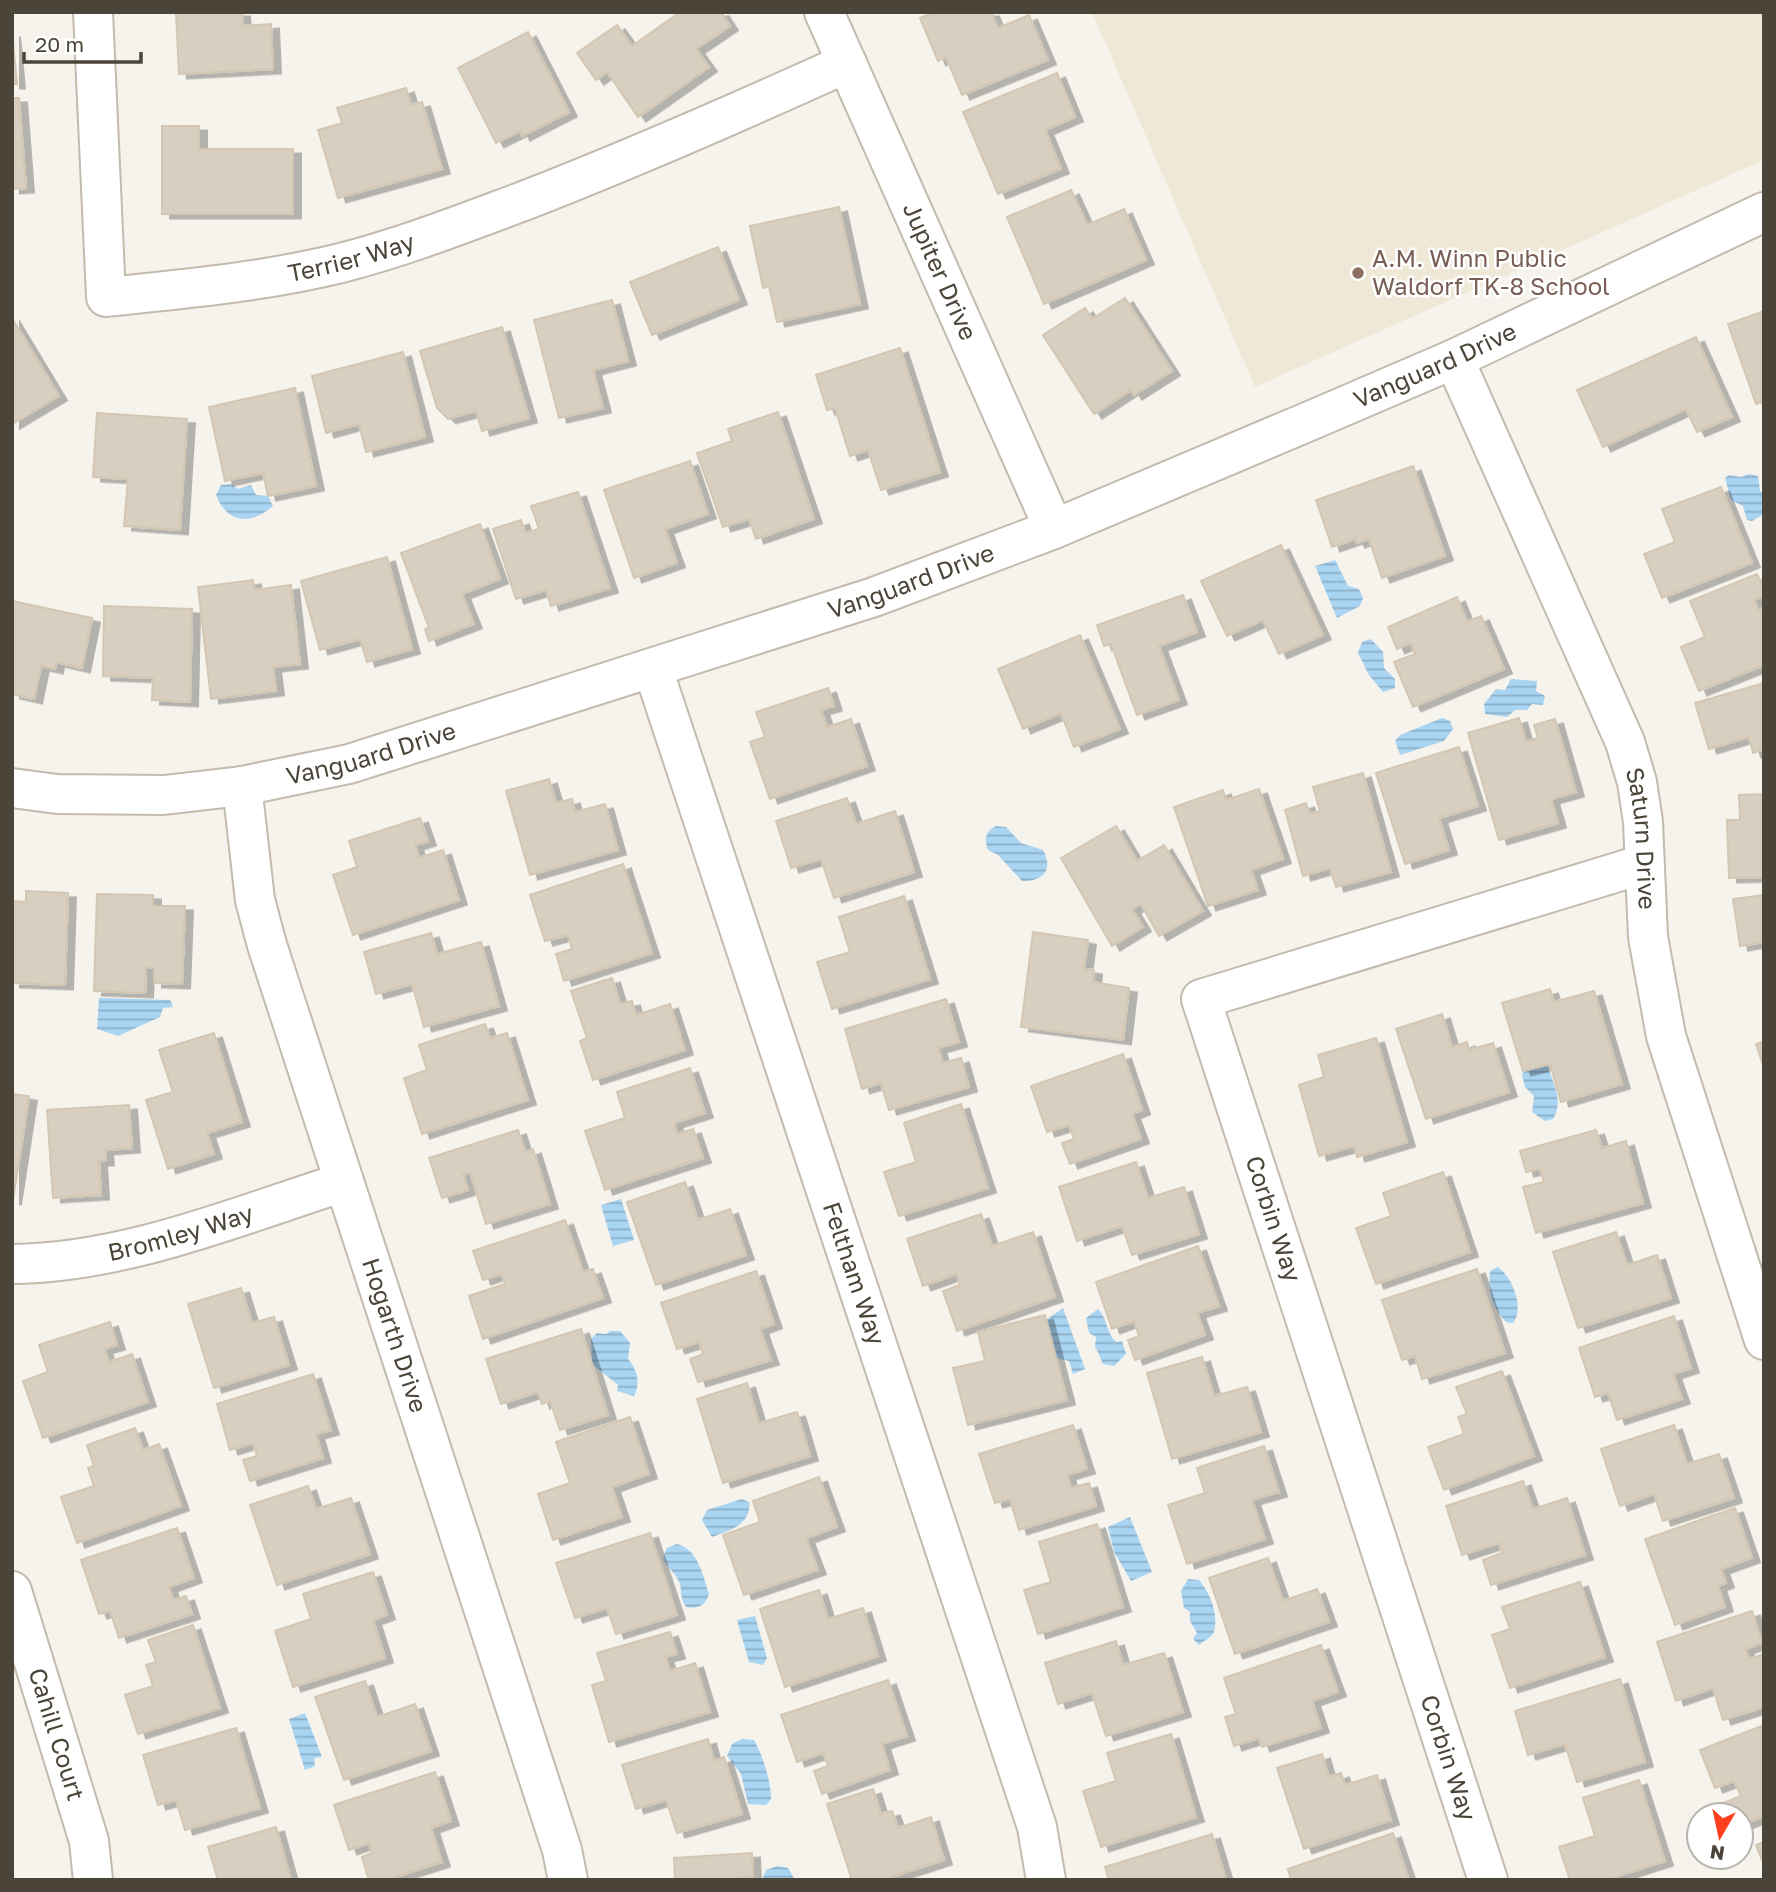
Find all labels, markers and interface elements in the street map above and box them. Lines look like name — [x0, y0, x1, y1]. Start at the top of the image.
scale bar — [24, 21, 142, 65]
text: 20 m — [35, 31, 84, 57]
street label: Jupiter Drive — [898, 198, 984, 344]
street label: Terrier Way — [285, 226, 418, 287]
place label: A.M. Winn Public Waldorf TK-8 School — [1372, 243, 1610, 300]
marker: A.M. Winn Public Waldorf TK-8 School — [1350, 265, 1366, 281]
street label: Vanguard Drive — [1349, 316, 1521, 413]
street label: Vanguard Drive — [824, 537, 998, 624]
street label: Vanguard Drive — [283, 715, 459, 790]
street label: Saturn Drive — [1620, 764, 1663, 910]
street label: Corbin Way — [1240, 1152, 1308, 1285]
street label: Bromley Way — [105, 1197, 257, 1266]
street label: Feltham Way — [818, 1198, 892, 1348]
street label: Hogarth Drive — [357, 1254, 434, 1416]
street label: Cahill Court — [24, 1664, 92, 1804]
street label: Corbin Way — [1415, 1691, 1483, 1824]
north arrow — [1685, 1801, 1755, 1871]
text: N — [1708, 1841, 1726, 1866]

